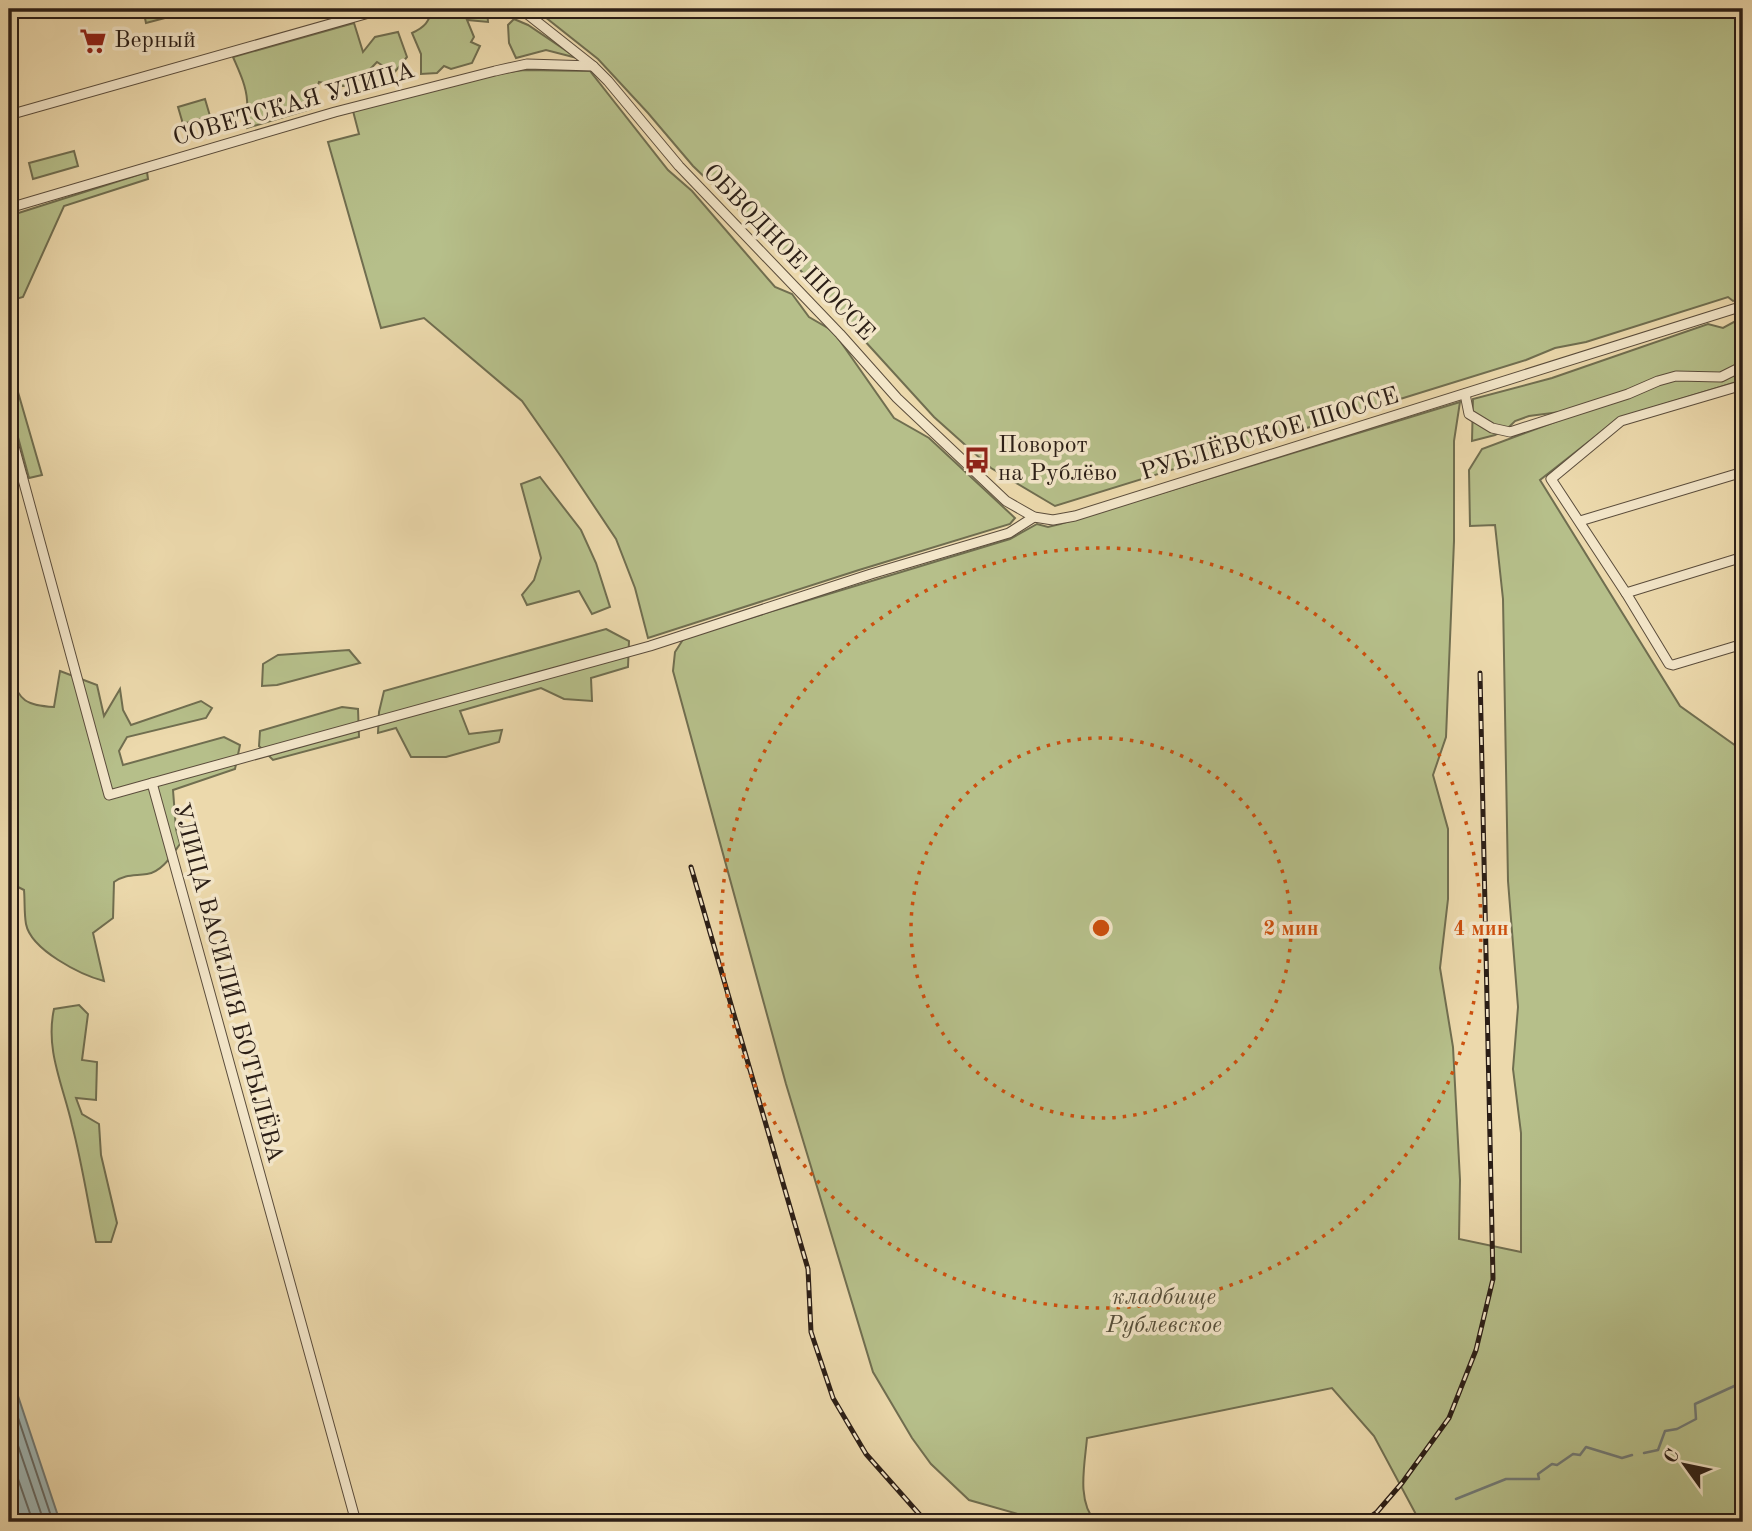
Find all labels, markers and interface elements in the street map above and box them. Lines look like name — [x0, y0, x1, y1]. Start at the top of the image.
supermarket icon: Верный — [78, 26, 108, 56]
place label: Верный — [114, 29, 196, 53]
street label: СОВЕТСКАЯ УЛИЦА — [170, 59, 418, 151]
street label: ОБВОДНОЕ ШОССЕ — [698, 160, 878, 346]
street label: РУБЛЁВСКОЕ ШОССЕ — [1137, 381, 1402, 486]
place label: Поворот на Рублёво — [998, 434, 1117, 486]
bus stop icon: Поворот на Рублёво — [962, 445, 992, 475]
street label: УЛИЦА ВАСИЛИЯ БОТЫЛЁВА — [167, 800, 289, 1165]
centre of rings — [1089, 916, 1113, 940]
text: 2 мин — [1263, 919, 1319, 940]
text: 4 мин — [1453, 919, 1509, 940]
park label: кладбище Рублевское — [1105, 1286, 1222, 1338]
north arrow — [1650, 1430, 1720, 1500]
text: С — [1661, 1447, 1684, 1468]

